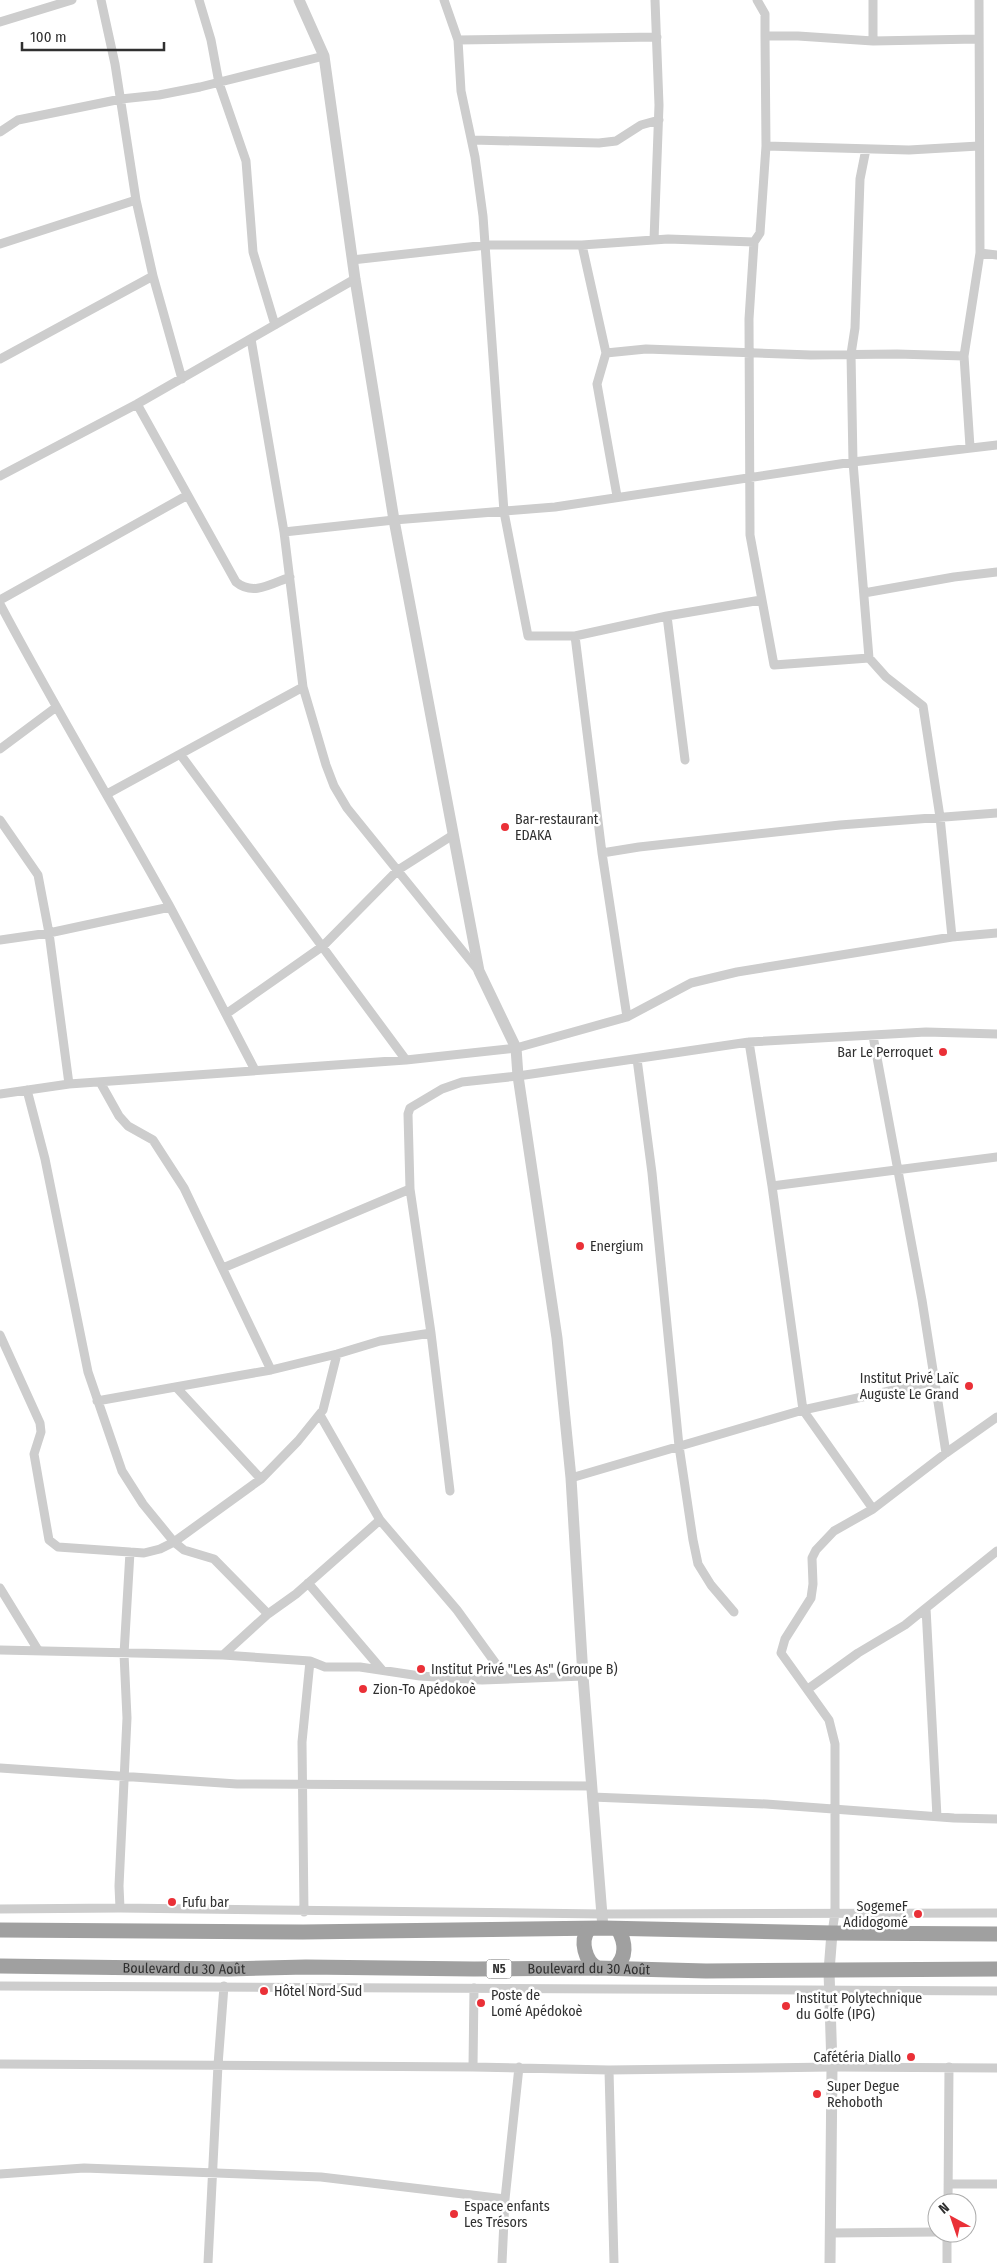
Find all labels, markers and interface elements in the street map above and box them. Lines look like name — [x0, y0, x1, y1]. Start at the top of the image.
scale bar — [22, 20, 165, 52]
text: 100 m — [30, 28, 67, 46]
place label: Bar-restaurant EDAKA — [515, 811, 599, 844]
marker: Bar-restaurant EDAKA — [499, 821, 511, 833]
place label: Bar Le Perroquet — [837, 1044, 933, 1061]
marker: Bar Le Perroquet — [937, 1046, 949, 1058]
place label: Energium — [590, 1238, 644, 1255]
marker: Energium — [574, 1240, 586, 1252]
place label: Institut Privé Laïc Auguste Le Grand — [860, 1370, 959, 1403]
marker: Institut Privé Laïc Auguste Le Grand — [963, 1380, 975, 1392]
place label: Institut Privé "Les As" (Groupe B) — [431, 1661, 618, 1678]
marker: Institut Privé "Les As" (Groupe B) — [415, 1663, 427, 1675]
place label: Zion-To Apédokoè — [373, 1681, 476, 1698]
marker: Zion-To Apédokoè — [357, 1683, 369, 1695]
place label: Fufu bar — [182, 1894, 229, 1911]
marker: Fufu bar — [166, 1896, 178, 1908]
place label: SogemeF Adidogomé — [843, 1898, 908, 1931]
marker: SogemeF Adidogomé — [912, 1908, 924, 1920]
street label: Boulevard du 30 Août — [122, 1959, 246, 1978]
street label: Boulevard du 30 Août — [527, 1959, 651, 1978]
road number: N5 — [486, 1960, 512, 1978]
place label: Hôtel Nord-Sud — [274, 1983, 362, 2000]
marker: Hôtel Nord-Sud — [258, 1985, 270, 1997]
place label: Poste de Lomé Apédokoè — [491, 1987, 583, 2020]
place label: Institut Polytechnique du Golfe (IPG) — [796, 1990, 922, 2023]
marker: Poste de Lomé Apédokoè — [475, 1997, 487, 2009]
marker: Institut Polytechnique du Golfe (IPG) — [780, 2000, 792, 2012]
place label: Cafétéria Diallo — [813, 2049, 901, 2066]
marker: Cafétéria Diallo — [905, 2051, 917, 2063]
place label: Super Degue Rehoboth — [827, 2078, 900, 2111]
marker: Super Degue Rehoboth — [811, 2088, 823, 2100]
north arrow — [927, 2193, 977, 2243]
place label: Espace enfants Les Trésors — [464, 2198, 550, 2231]
text: N — [935, 2199, 953, 2218]
marker: Espace enfants Les Trésors — [448, 2208, 460, 2220]

